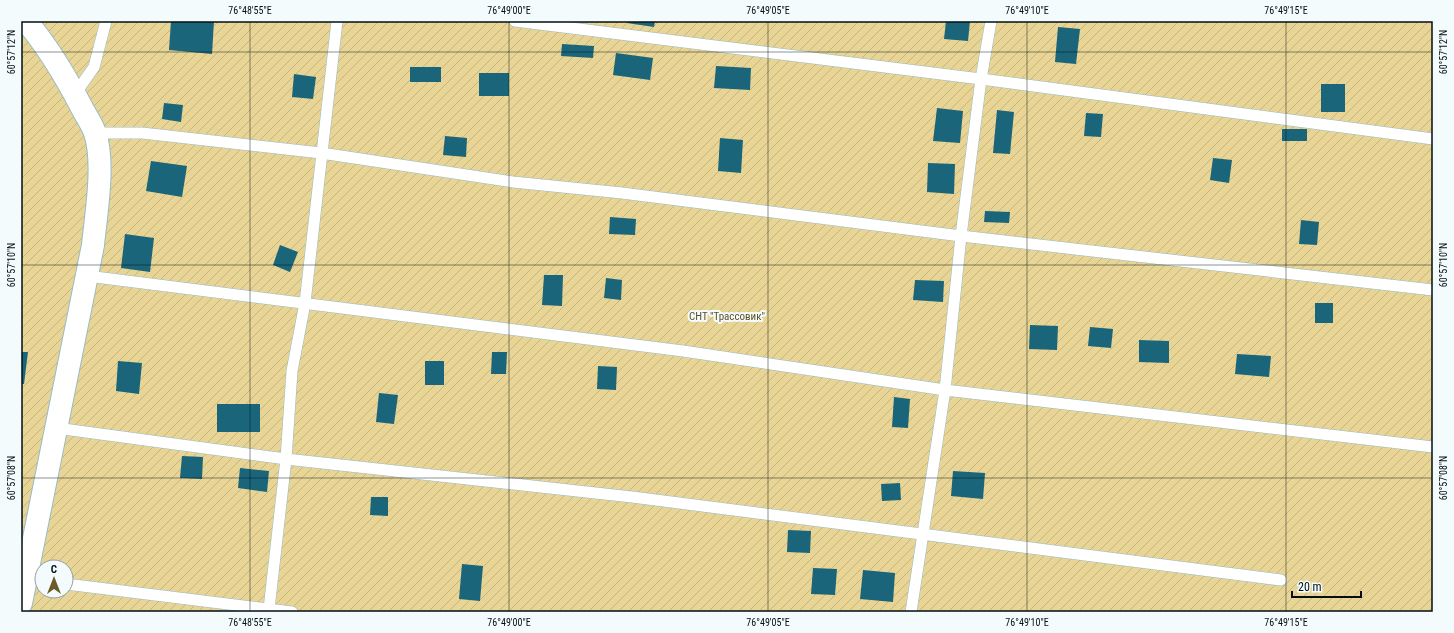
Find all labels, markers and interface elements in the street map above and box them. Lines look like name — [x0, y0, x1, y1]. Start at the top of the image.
text: 76°48'55"E — [228, 5, 272, 16]
text: 76°49'00"E — [487, 5, 531, 16]
text: 76°49'05"E — [746, 5, 790, 16]
text: 76°49'10"E — [1005, 5, 1049, 16]
text: 76°49'15"E — [1264, 5, 1308, 16]
text: 60°57'12"N — [6, 30, 17, 74]
text: 60°57'12"N — [1438, 30, 1449, 74]
text: 60°57'10"N — [6, 243, 17, 287]
text: 60°57'10"N — [1438, 243, 1449, 287]
park label: СНТ "Трассовик" — [689, 310, 765, 323]
text: 60°57'08"N — [6, 456, 17, 500]
text: 60°57'08"N — [1438, 456, 1449, 500]
north arrow — [34, 559, 74, 599]
text: С — [51, 563, 57, 576]
scale bar — [1292, 573, 1361, 599]
text: 20 m — [1298, 580, 1322, 594]
text: 76°48'55"E — [228, 617, 272, 628]
text: 76°49'00"E — [487, 617, 531, 628]
text: 76°49'05"E — [746, 617, 790, 628]
text: 76°49'10"E — [1005, 617, 1049, 628]
text: 76°49'15"E — [1264, 617, 1308, 628]

